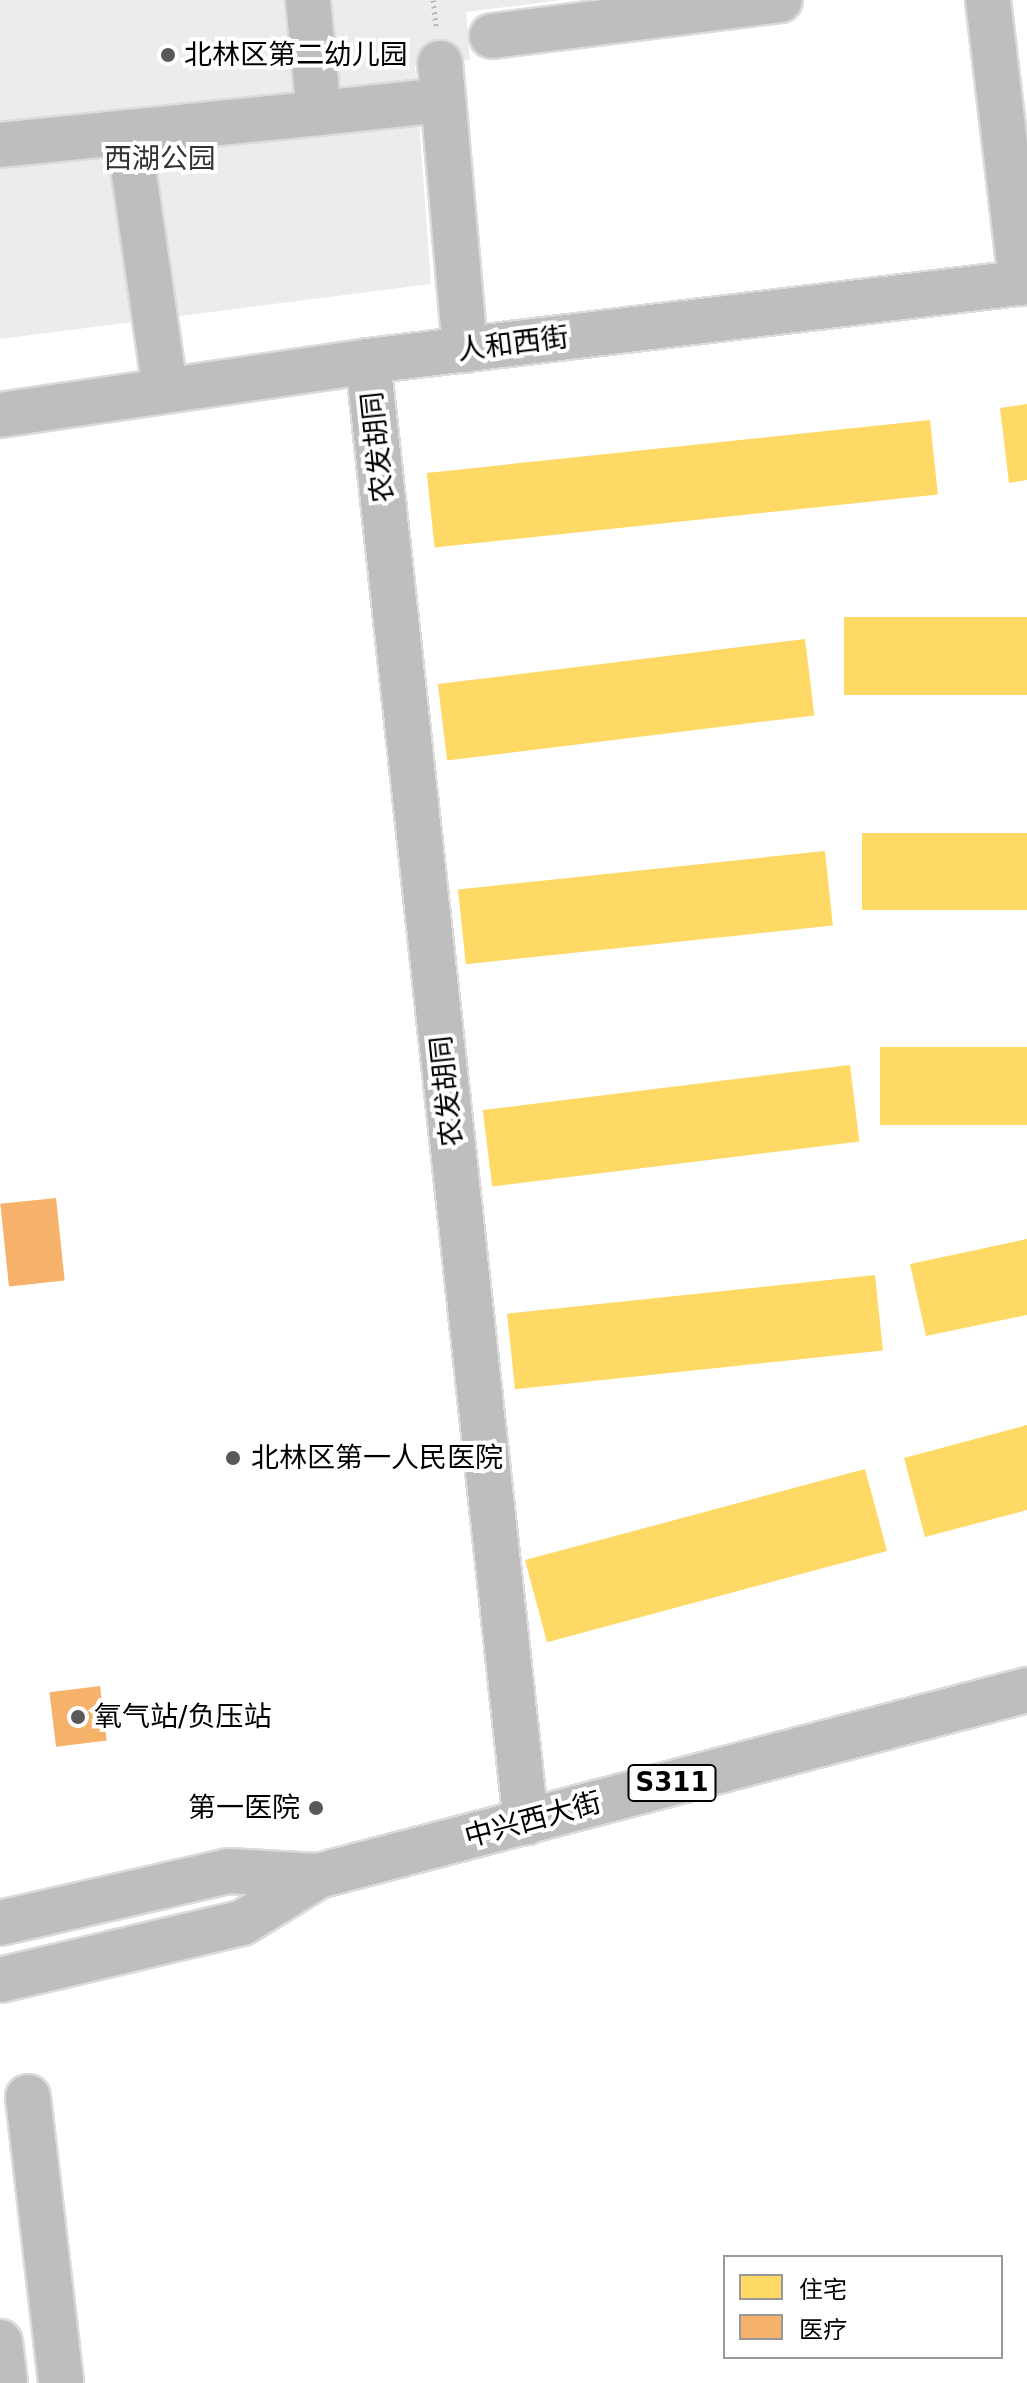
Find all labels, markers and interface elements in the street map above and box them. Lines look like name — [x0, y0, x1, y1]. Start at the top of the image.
place label: 北林区第二幼儿园 — [184, 38, 408, 72]
marker: 北林区第二幼儿园 — [159, 46, 177, 64]
park label: 西湖公园 — [104, 142, 216, 176]
street label: 人和西街 — [455, 321, 571, 367]
street label: 农发胡同 — [355, 390, 401, 504]
street label: 农发胡同 — [424, 1034, 470, 1148]
place label: 北林区第一人民医院 — [251, 1441, 503, 1475]
marker: 北林区第一人民医院 — [222, 1447, 244, 1469]
place label: 氧气站/负压站 — [94, 1700, 271, 1734]
marker: 氧气站/负压站 — [69, 1708, 87, 1726]
road number: S311 — [626, 1761, 718, 1805]
street label: 中兴西大街 — [461, 1786, 605, 1854]
place label: 第一医院 — [188, 1791, 300, 1825]
marker: 第一医院 — [307, 1799, 325, 1817]
legend — [723, 2255, 1003, 2359]
text: 住宅 — [799, 2276, 847, 2304]
text: 医疗 — [799, 2316, 847, 2344]

